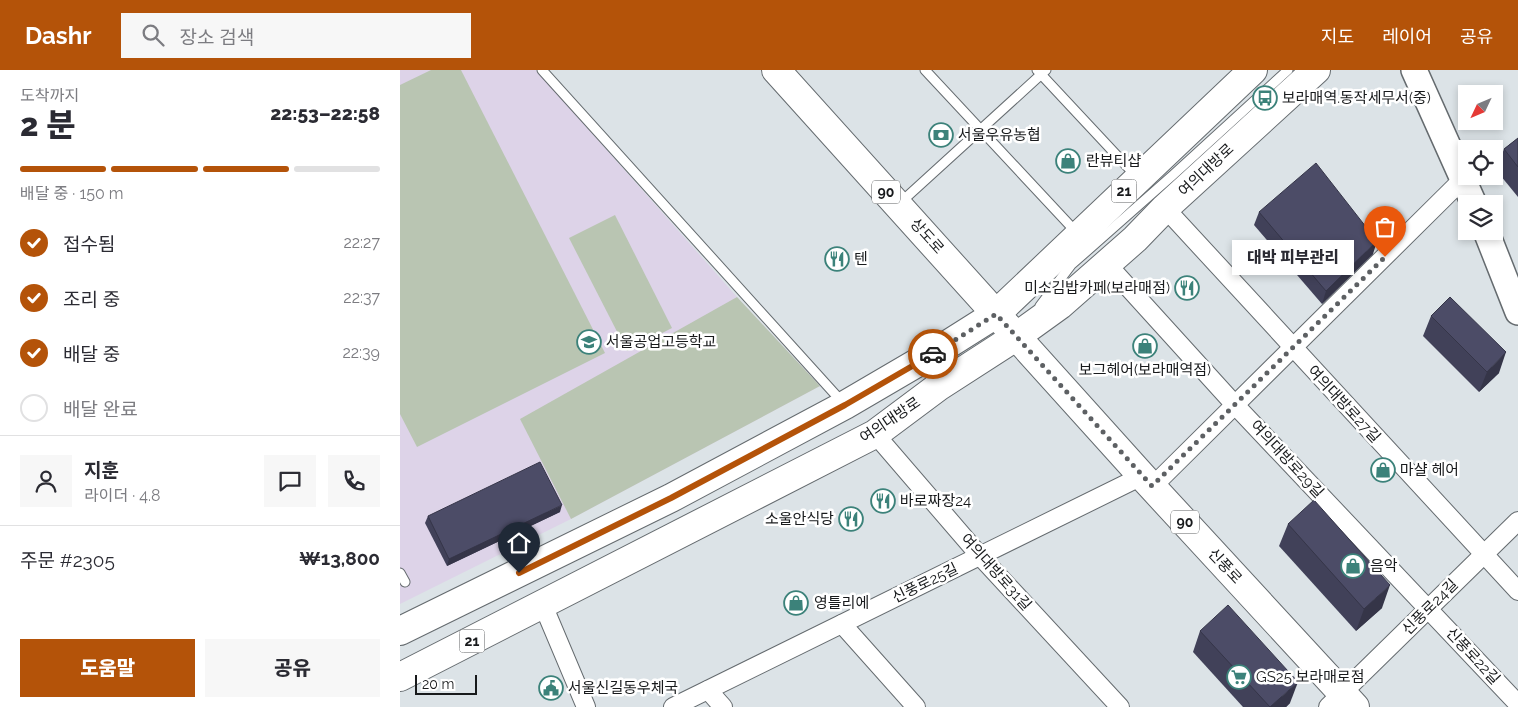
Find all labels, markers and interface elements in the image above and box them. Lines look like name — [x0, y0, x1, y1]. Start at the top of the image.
search box — [121, 13, 471, 58]
text: Dashr — [25, 21, 91, 50]
icon: search — [139, 21, 167, 49]
text: 장소 검색 — [179, 26, 254, 48]
text: 지도 — [1321, 26, 1354, 47]
text: 레이어 — [1382, 26, 1432, 47]
text: 공유 — [1460, 26, 1493, 47]
bus stop icon: 보라매역.동작세무서(중) — [1252, 85, 1278, 111]
north arrow — [1458, 85, 1502, 130]
map controls — [1458, 85, 1503, 240]
text: 도착까지 — [20, 86, 79, 105]
place label: 보라매역.동작세무서(중) — [1282, 89, 1431, 107]
text: 22:53–22:58 — [270, 102, 380, 124]
text: 2 분 — [20, 106, 75, 143]
bank icon: 서울우유농협 — [928, 122, 954, 148]
place label: 서울우유농협 — [958, 126, 1041, 144]
street label: 여의대방로 — [1175, 140, 1237, 200]
button: locate — [1458, 140, 1503, 185]
shop icon: 란뷰티샵 — [1055, 148, 1081, 174]
place label: 란뷰티샵 — [1086, 152, 1141, 170]
road number: 90 — [872, 180, 900, 204]
road number: 21 — [1112, 180, 1136, 202]
text: 배달 중 · 150 m — [20, 184, 124, 203]
button: layers — [1458, 195, 1503, 240]
pin — [1364, 206, 1406, 257]
icon: bag — [1371, 213, 1399, 241]
street label: 상도로 — [906, 215, 948, 257]
icon: check — [20, 229, 48, 257]
text: 접수됨 — [63, 233, 115, 255]
text: 22:27 — [343, 233, 380, 252]
callout: 대박 피부관리 — [1232, 240, 1355, 274]
restaurant icon: 텐 — [824, 246, 850, 272]
text: 대박 피부관리 — [1247, 248, 1339, 267]
place label: 텐 — [854, 250, 868, 268]
restaurant icon: 미소김밥카페(보라매점) — [1174, 275, 1200, 301]
place label: 미소김밥카페(보라매점) — [1024, 279, 1170, 297]
icon: check — [20, 284, 48, 312]
text: 조리 중 — [63, 288, 120, 310]
text: 22:37 — [343, 288, 380, 307]
school or university icon: 서울공업고등학교 — [576, 329, 602, 355]
courier — [908, 329, 958, 379]
place label: 서울공업고등학교 — [606, 333, 716, 351]
shop icon: 보그헤어(보라매역점) — [1132, 333, 1158, 359]
icon: check — [20, 339, 48, 367]
icon: car — [919, 340, 947, 368]
text: 배달 중 — [63, 343, 120, 365]
text: 22:39 — [342, 343, 380, 362]
place label: 보그헤어(보라매역점) — [1079, 361, 1211, 379]
street label: 여의대방로27길 — [1304, 362, 1384, 446]
street label: 여의대방로 — [856, 393, 924, 447]
text: 배달 완료 — [63, 398, 138, 420]
street label: 여의대방로29길 — [1247, 417, 1327, 501]
button: person — [20, 455, 72, 507]
button: chat — [264, 455, 316, 507]
button: phone — [328, 455, 380, 507]
shop icon: 마샬 헤어 — [1370, 457, 1396, 483]
text: 지훈 — [84, 459, 119, 481]
place label: 마샬 헤어 — [1400, 461, 1459, 479]
text: 라이더 · 4.8 — [84, 486, 161, 505]
restaurant icon: 바로짜장24 — [870, 488, 896, 514]
place label: 바로짜장24 — [900, 492, 971, 510]
restaurant icon: 소울안식당 — [838, 506, 864, 532]
place label: 소울안식당 — [765, 510, 834, 528]
road number: 90 — [1171, 511, 1199, 534]
pin — [498, 522, 540, 573]
icon: home — [505, 529, 533, 557]
street label: 여의대방로31길 — [957, 530, 1035, 614]
street label: 신풍로 — [1204, 545, 1246, 587]
text: ₩13,800 — [299, 547, 380, 569]
text: 주문 #2305 — [20, 549, 115, 571]
shop icon: 음악 — [1340, 553, 1366, 579]
place label: 음악 — [1370, 557, 1398, 575]
street label: 신풍로25길 — [889, 559, 961, 607]
street label: 신풍로24길 — [1398, 575, 1462, 639]
shop icon: 영틀리에 — [783, 590, 809, 616]
place label: 영틀리에 — [814, 594, 869, 612]
street label: 신풍로22길 — [1442, 624, 1504, 688]
road number: 21 — [460, 630, 484, 652]
button: 도움말 — [20, 639, 195, 697]
button: 공유 — [205, 639, 380, 697]
supermarket icon: GS25 보라매로점 — [1226, 664, 1252, 690]
place label: GS25 보라매로점 — [1256, 668, 1365, 686]
scale bar — [415, 672, 478, 695]
public building icon: 서울신길동우체국 — [538, 675, 564, 701]
text: 20 m — [422, 676, 454, 692]
place label: 서울신길동우체국 — [568, 679, 678, 697]

